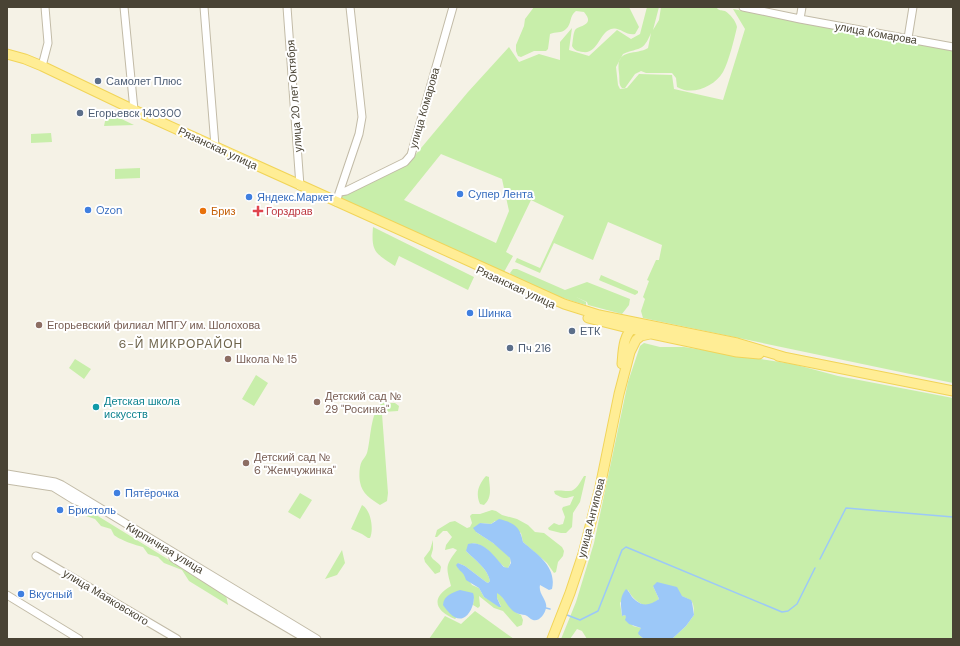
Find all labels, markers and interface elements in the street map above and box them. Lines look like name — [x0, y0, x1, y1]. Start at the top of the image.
street label: улица Комарова — [834, 19, 919, 47]
street label: улица 20 лет Октября — [283, 39, 305, 153]
street label: улица Комарова — [406, 65, 442, 150]
place label: Самолет Плюс — [106, 74, 182, 88]
marker: Самолет Плюс — [93, 76, 103, 86]
place label: Егорьевск 140300 — [88, 106, 181, 120]
marker: Егорьевск 140300 — [75, 108, 85, 118]
street label: Рязанская улица — [176, 123, 261, 173]
place label: Супер Лента — [468, 187, 534, 201]
marker: Супер Лента — [455, 189, 465, 199]
place label: Яндекс.Маркет — [257, 190, 333, 204]
marker: Яндекс.Маркет — [244, 192, 254, 202]
place label: Ozon — [96, 203, 122, 217]
place label: Бриз — [211, 204, 236, 218]
place label: Горздрав — [266, 204, 313, 218]
marker: Ozon — [83, 205, 93, 215]
marker: Бриз — [198, 206, 208, 216]
marker: Горздрав — [253, 206, 263, 216]
street label: Рязанская улица — [474, 262, 559, 312]
place label: Шинка — [478, 306, 512, 320]
marker: Шинка — [465, 308, 475, 318]
place label: Егорьевский филиал МПГУ им. Шолохова — [47, 318, 261, 332]
marker: Егорьевский филиал МПГУ им. Шолохова — [34, 320, 44, 330]
place label: ЕТК — [580, 324, 601, 338]
marker: ЕТК — [567, 326, 577, 336]
district label: 6-Й МИКРОРАЙОН — [119, 336, 243, 352]
place label: Пч 216 — [518, 341, 551, 355]
marker: Пч 216 — [505, 343, 515, 353]
place label: Школа № 15 — [236, 352, 298, 366]
marker: Школа № 15 — [223, 354, 233, 364]
place label: Детский сад № 29 "Росинка" — [325, 389, 402, 416]
place label: Детская школа искусств — [104, 394, 181, 421]
marker: Детский сад № 29 "Росинка" — [312, 397, 322, 407]
marker: Детская школа искусств — [91, 402, 101, 412]
place label: Детский сад № 6 "Жемчужинка" — [254, 450, 336, 477]
marker: Детский сад № 6 "Жемчужинка" — [241, 458, 251, 468]
street label: улица Антипова — [574, 476, 608, 559]
place label: Пятёрочка — [125, 486, 180, 500]
marker: Пятёрочка — [112, 488, 122, 498]
place label: Бристоль — [68, 503, 116, 517]
marker: Бристоль — [55, 505, 65, 515]
street label: Кирпичная улица — [124, 519, 207, 577]
street label: улица Маяковского — [61, 566, 151, 628]
place label: Вкусный — [29, 587, 72, 601]
marker: Вкусный — [16, 589, 26, 599]

